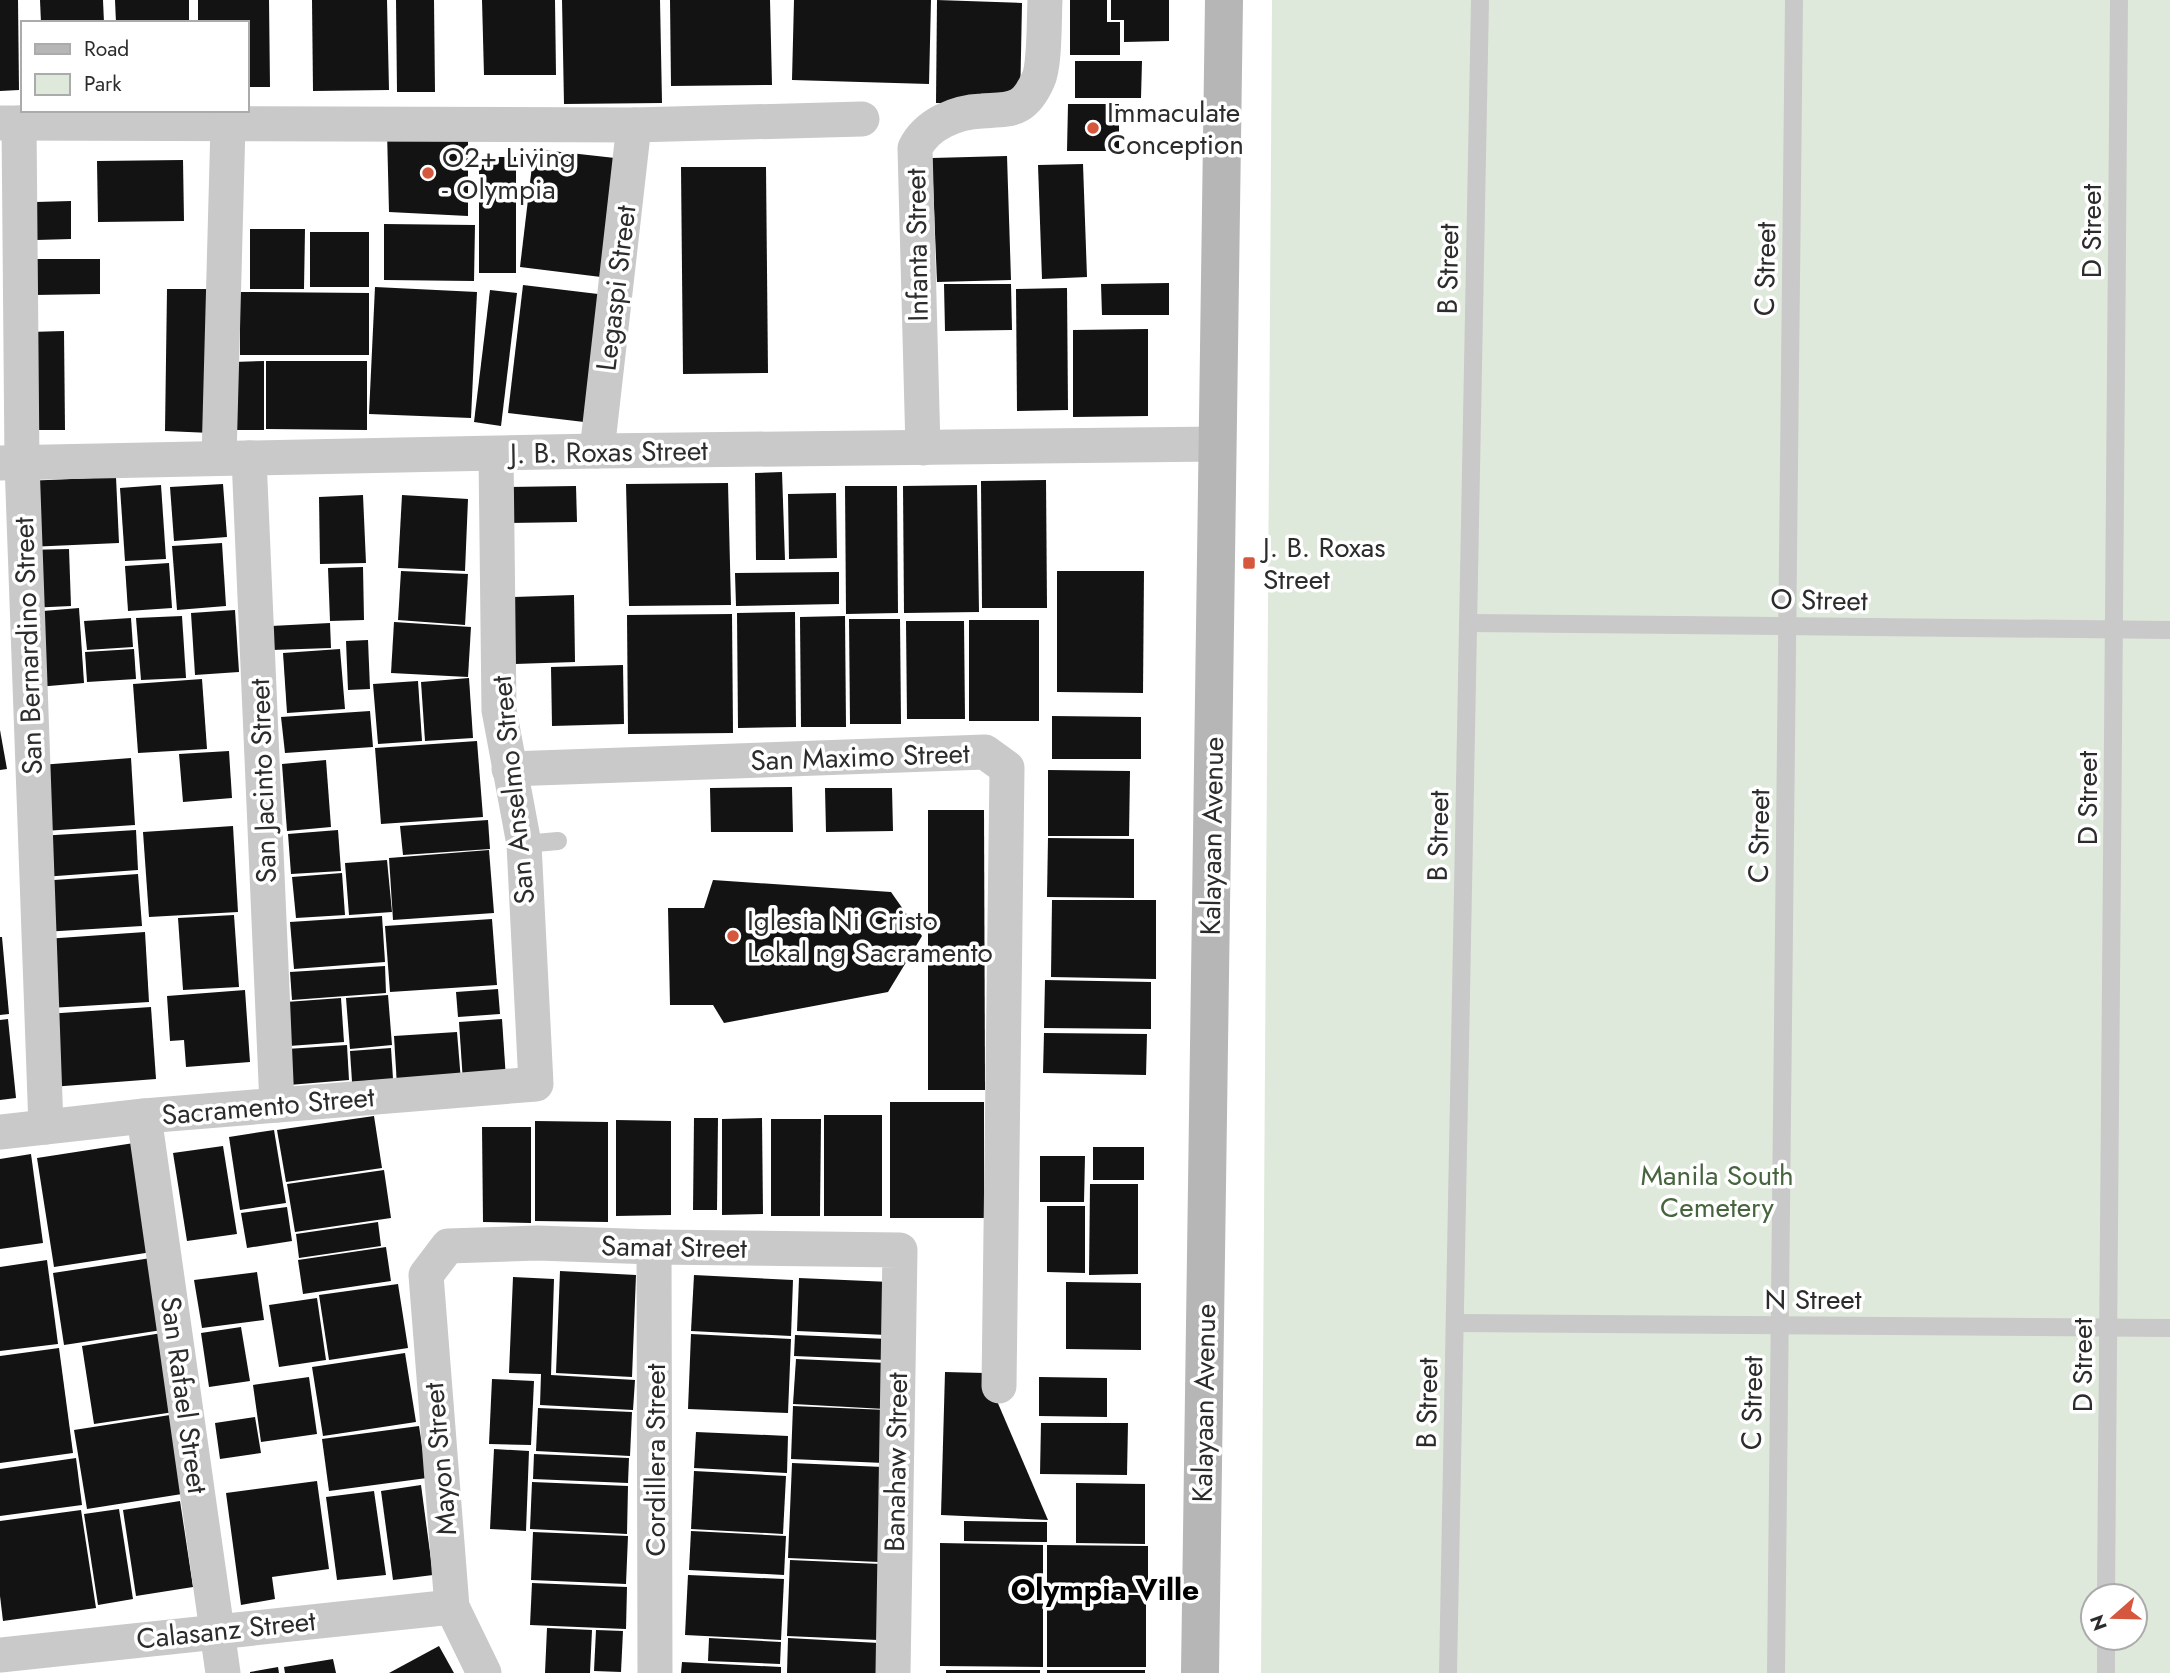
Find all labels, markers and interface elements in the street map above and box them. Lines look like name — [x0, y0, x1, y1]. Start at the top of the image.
legend — [21, 21, 248, 112]
text: Road — [84, 34, 129, 64]
text: Park — [84, 69, 122, 99]
place label: Immaculate Conception — [1107, 92, 1244, 165]
marker: Immaculate Conception — [1085, 120, 1101, 136]
place label: O2+ Living - Olympia — [442, 137, 576, 210]
marker: O2+ Living - Olympia — [420, 165, 436, 181]
street label: Infanta Street — [895, 168, 939, 322]
street label: D Street — [2071, 184, 2112, 278]
street label: Legaspi Street — [586, 203, 647, 373]
street label: C Street — [1744, 221, 1786, 317]
street label: B Street — [1427, 223, 1469, 315]
street label: J. B. Roxas Street — [506, 430, 709, 474]
street label: San Bernardino Street — [3, 516, 53, 776]
place label: J. B. Roxas Street — [1259, 527, 1386, 600]
marker: J. B. Roxas Street — [1241, 555, 1257, 571]
street label: O Street — [1770, 579, 1868, 621]
street label: San Anselmo Street — [481, 673, 545, 906]
street label: San Jacinto Street — [239, 678, 287, 884]
street label: San Maximo Street — [750, 733, 971, 781]
street label: Kalayaan Avenue — [1190, 736, 1234, 936]
street label: D Street — [2067, 751, 2108, 845]
street label: C Street — [1738, 788, 1780, 884]
street label: B Street — [1417, 790, 1459, 882]
place label: Iglesia Ni Cristo Lokal ng Sacramento — [747, 900, 993, 973]
marker: Iglesia Ni Cristo Lokal ng Sacramento — [725, 928, 741, 944]
street label: Sacramento Street — [160, 1076, 376, 1136]
park label: Manila South Cemetery — [1640, 1155, 1794, 1228]
street label: Samat Street — [601, 1225, 748, 1269]
street label: N Street — [1765, 1279, 1862, 1320]
street label: San Rafael Street — [150, 1294, 218, 1496]
street label: Kalayaan Avenue — [1182, 1303, 1226, 1503]
street label: D Street — [2062, 1318, 2103, 1412]
street label: C Street — [1731, 1355, 1773, 1451]
street label: B Street — [1406, 1357, 1448, 1449]
street label: Cordillera Street — [635, 1363, 676, 1556]
street label: Banahaw Street — [874, 1372, 918, 1552]
street label: Mayon Street — [413, 1381, 467, 1537]
district label: Olympia Ville — [1011, 1568, 1199, 1611]
north arrow — [2079, 1582, 2149, 1652]
street label: Calasanz Street — [134, 1600, 318, 1660]
text: N — [2083, 1611, 2114, 1634]

